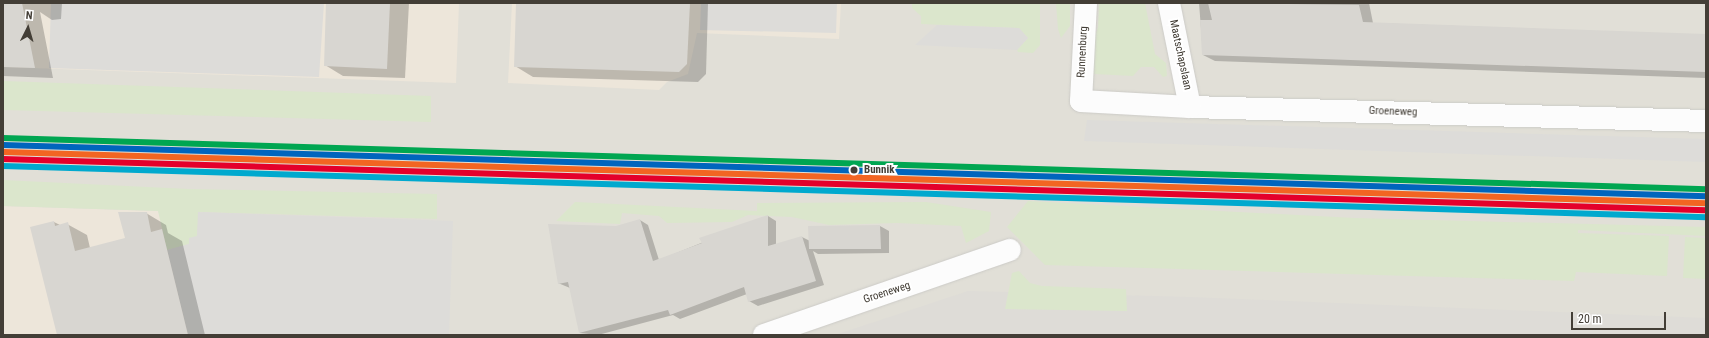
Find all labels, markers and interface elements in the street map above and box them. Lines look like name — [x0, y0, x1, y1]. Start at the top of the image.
north arrow — [8, 8, 48, 48]
text: N — [25, 9, 33, 22]
street label: Maatschapslaan — [1166, 19, 1194, 91]
street label: Runnenburg — [1075, 26, 1091, 78]
street label: Groeneweg — [1368, 105, 1418, 119]
marker: Bunnik — [847, 163, 861, 177]
place label: Bunnik — [864, 163, 894, 177]
street label: Groeneweg — [862, 279, 912, 307]
scale bar — [1573, 304, 1668, 330]
text: 20 m — [1578, 312, 1602, 326]

